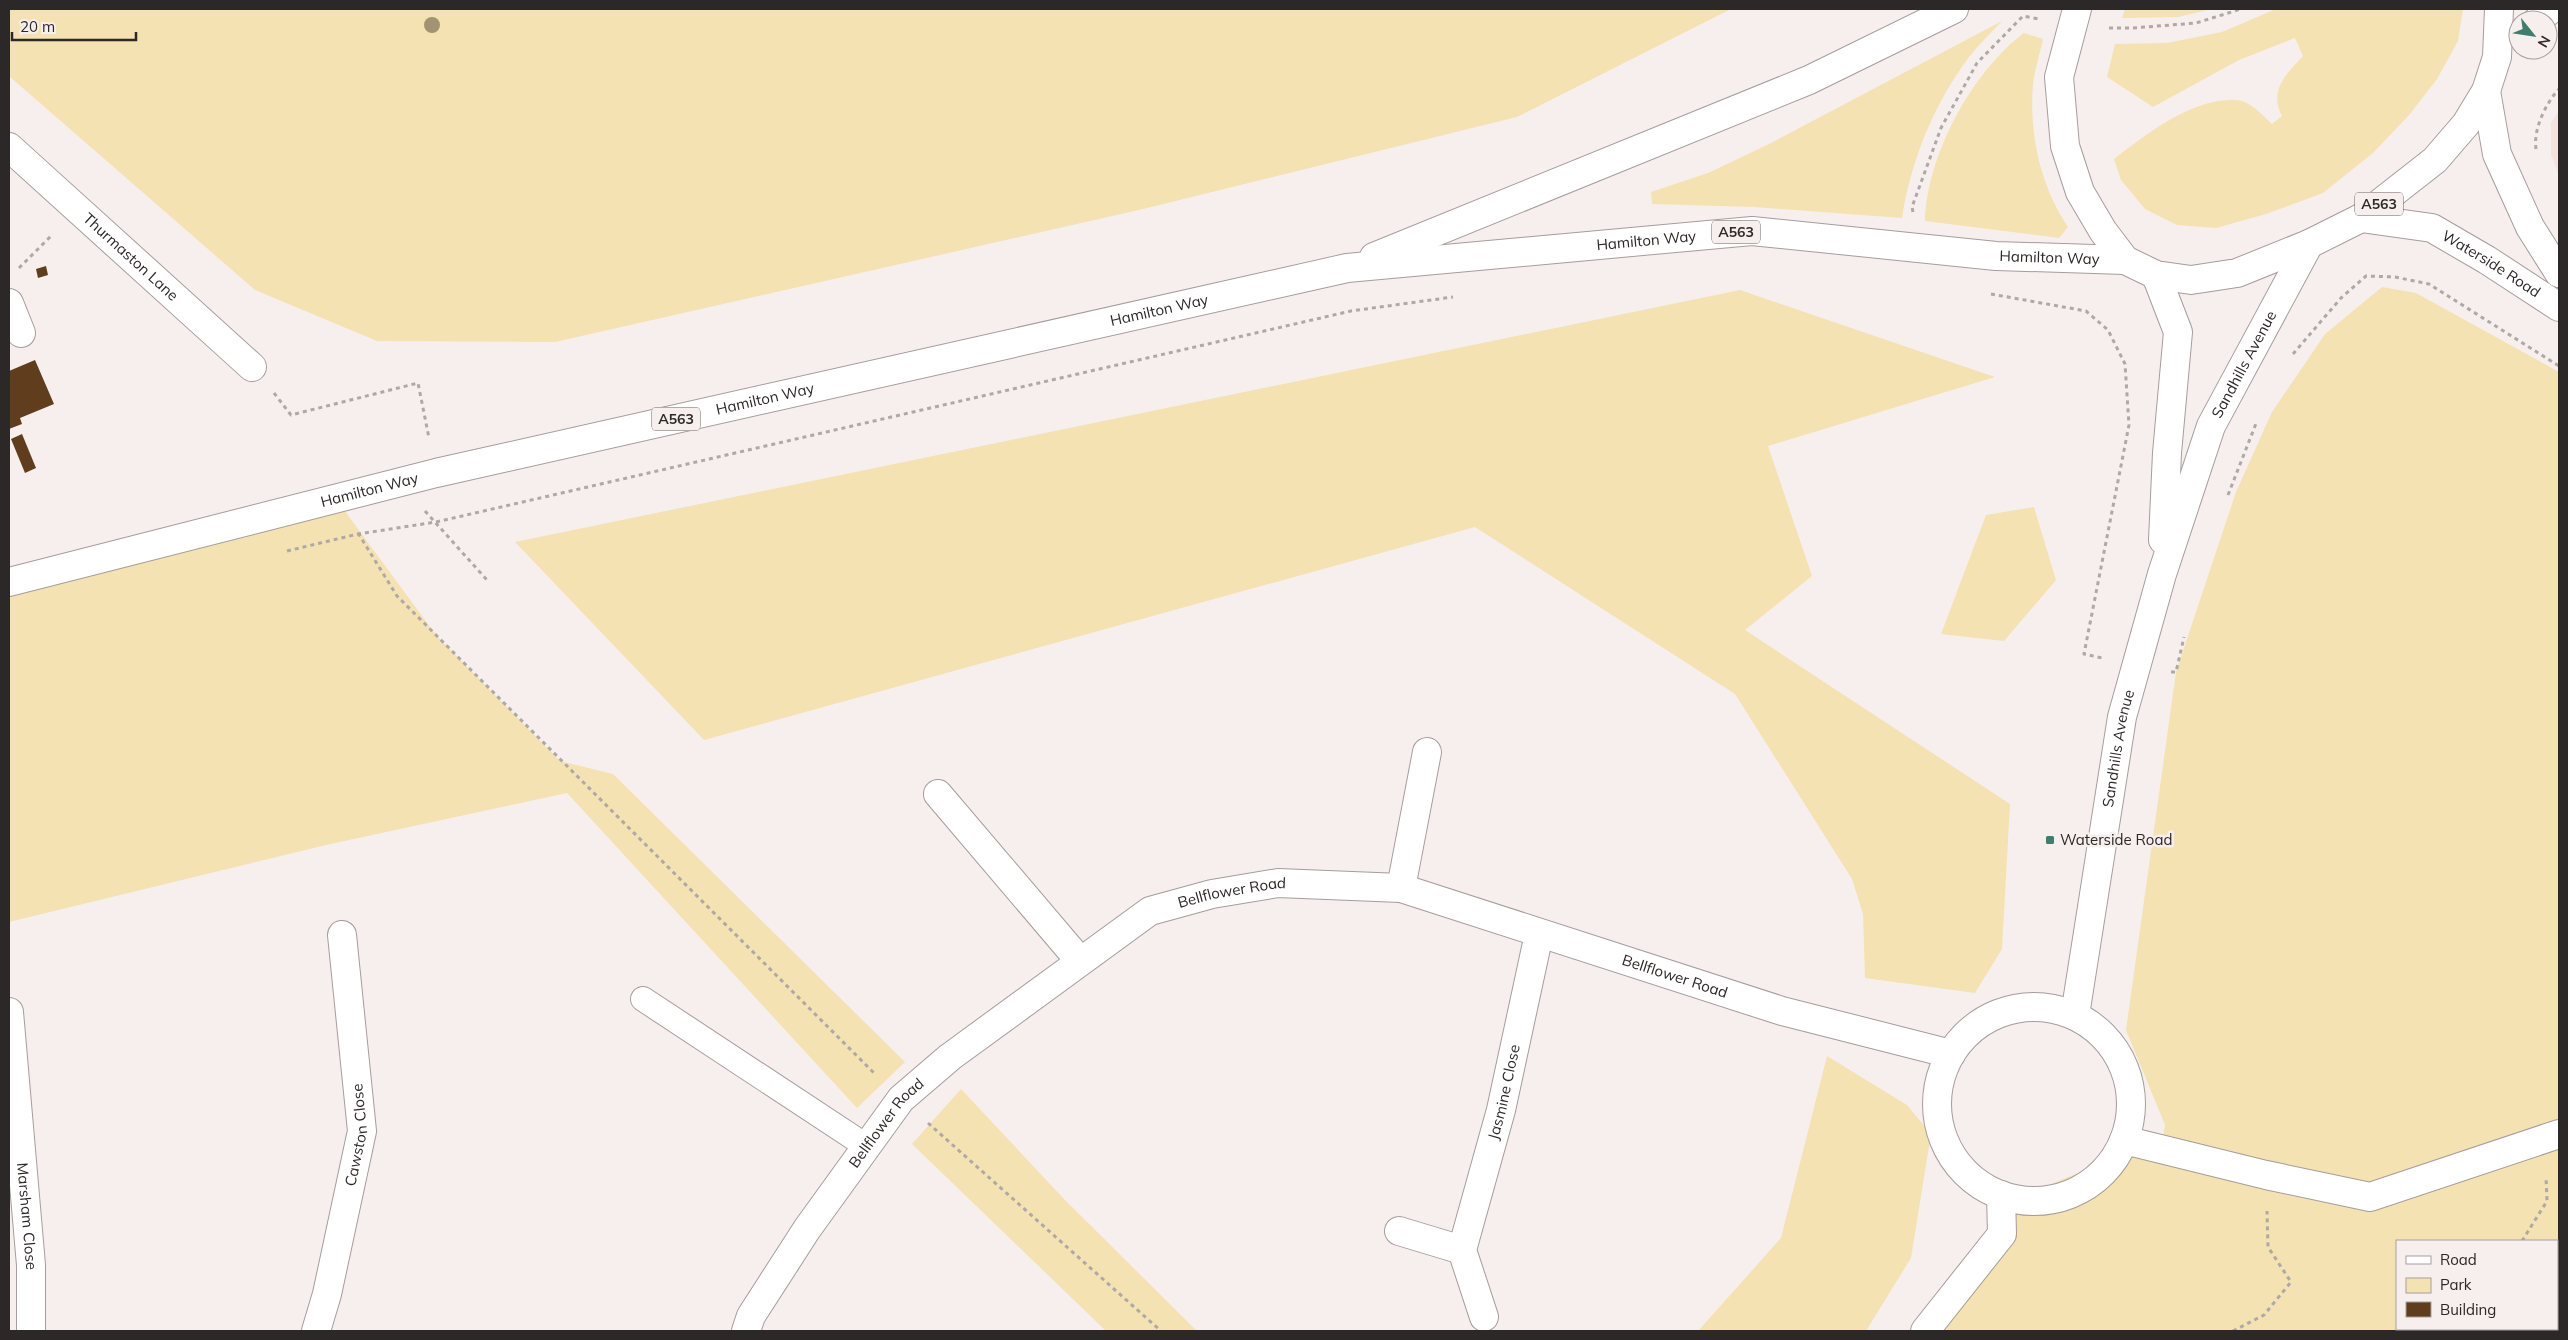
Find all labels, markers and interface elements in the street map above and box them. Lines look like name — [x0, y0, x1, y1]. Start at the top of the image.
scale bar — [12, 10, 136, 42]
north arrow — [2508, 10, 2558, 60]
text: 20 m — [20, 17, 55, 36]
text: N — [2534, 32, 2555, 51]
road number: A563 — [2355, 192, 2403, 215]
street label: Thurmaston Lane — [79, 209, 183, 305]
road number: A563 — [1712, 220, 1760, 243]
street label: Hamilton Way — [1596, 226, 1697, 254]
street label: Waterside Road — [2439, 226, 2544, 301]
street label: Hamilton Way — [1999, 246, 2100, 268]
street label: Hamilton Way — [1108, 290, 1210, 330]
street label: Sandhills Avenue — [2207, 307, 2280, 421]
street label: Hamilton Way — [714, 378, 816, 419]
road number: A563 — [652, 408, 700, 430]
street label: Hamilton Way — [318, 468, 420, 511]
street label: Sandhills Avenue — [2098, 687, 2138, 809]
place label: Waterside Road — [2060, 830, 2172, 849]
marker: Waterside Road — [2044, 834, 2056, 846]
street label: Bellflower Road — [1175, 873, 1286, 912]
street label: Bellflower Road — [1620, 950, 1730, 1002]
street label: Jasmine Close — [1483, 1043, 1524, 1142]
street label: Bellflower Road — [844, 1074, 928, 1171]
street label: Cawston Close — [340, 1083, 371, 1188]
street label: Marsham Close — [13, 1162, 41, 1270]
legend — [2396, 1240, 2558, 1330]
text: Road — [2440, 1250, 2477, 1269]
text: Park — [2440, 1275, 2472, 1294]
text: Building — [2440, 1300, 2496, 1319]

